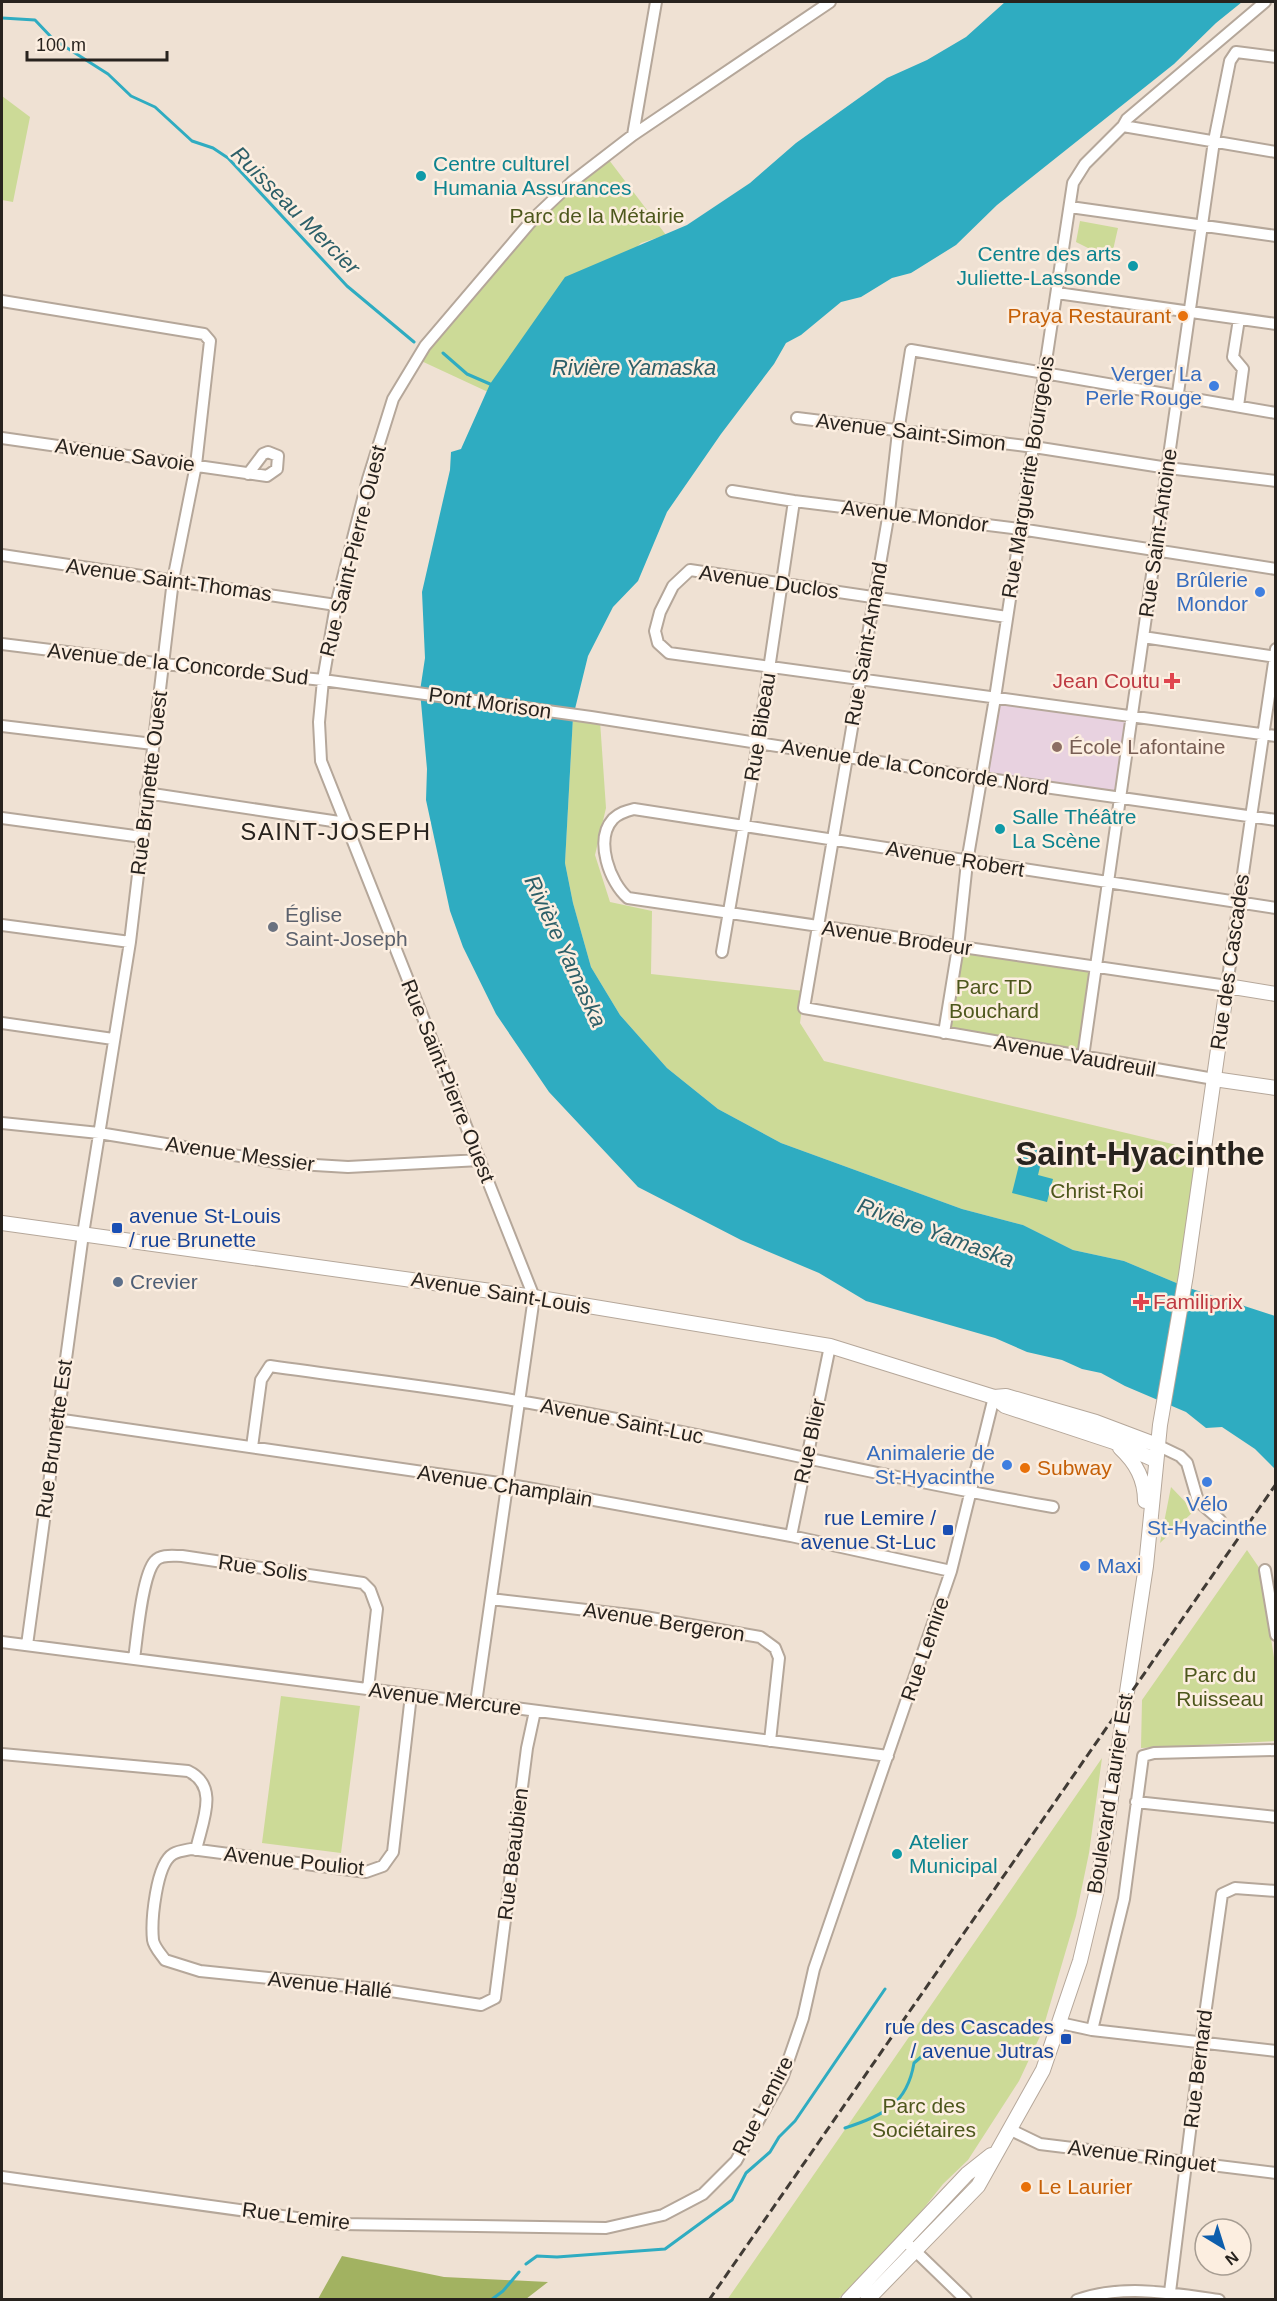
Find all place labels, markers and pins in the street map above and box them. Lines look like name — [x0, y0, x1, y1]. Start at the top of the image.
place label: Centre culturel Humania Assurances — [433, 152, 631, 199]
marker: Centre culturel Humania Assurances — [414, 169, 428, 183]
place label: Centre des arts Juliette-Lassonde — [956, 242, 1121, 289]
marker: Centre des arts Juliette-Lassonde — [1126, 259, 1140, 273]
place label: Praya Restaurant — [1008, 304, 1171, 327]
marker: Praya Restaurant — [1176, 309, 1190, 323]
place label: Verger La Perle Rouge — [1085, 362, 1202, 409]
marker: Verger La Perle Rouge — [1207, 379, 1221, 393]
place label: Brûlerie Mondor — [1176, 568, 1248, 615]
marker: Brûlerie Mondor — [1253, 585, 1267, 599]
place label: Jean Coutu — [1053, 669, 1160, 692]
marker: Jean Coutu — [1165, 674, 1179, 688]
place label: École Lafontaine — [1069, 735, 1225, 758]
marker: École Lafontaine — [1050, 740, 1064, 754]
place label: Salle Théâtre La Scène — [1012, 805, 1137, 852]
marker: Salle Théâtre La Scène — [993, 822, 1007, 836]
place label: Église Saint-Joseph — [285, 903, 408, 950]
marker: Église Saint-Joseph — [266, 920, 280, 934]
place label: avenue St-Louis / rue Brunette — [129, 1204, 281, 1251]
marker: avenue St-Louis / rue Brunette — [110, 1221, 124, 1235]
place label: Crevier — [130, 1270, 198, 1293]
marker: Crevier — [111, 1275, 125, 1289]
place label: Familiprix — [1153, 1290, 1243, 1313]
marker: Familiprix — [1134, 1295, 1148, 1309]
place label: Animalerie de St-Hyacinthe — [867, 1441, 995, 1488]
place label: Subway — [1037, 1456, 1112, 1479]
marker: Animalerie de St-Hyacinthe — [1000, 1458, 1014, 1472]
marker: Subway — [1018, 1461, 1032, 1475]
marker: Vélo St-Hyacinthe — [1200, 1475, 1214, 1489]
place label: Vélo St-Hyacinthe — [1147, 1492, 1267, 1539]
place label: rue Lemire / avenue St-Luc — [801, 1506, 936, 1553]
marker: rue Lemire / avenue St-Luc — [941, 1523, 955, 1537]
place label: Maxi — [1097, 1554, 1141, 1577]
marker: Maxi — [1078, 1559, 1092, 1573]
place label: Atelier Municipal — [909, 1830, 998, 1877]
marker: Atelier Municipal — [890, 1847, 904, 1861]
place label: rue des Cascades / avenue Jutras — [885, 2015, 1054, 2062]
marker: rue des Cascades / avenue Jutras — [1059, 2032, 1073, 2046]
place label: Le Laurier — [1038, 2175, 1133, 2198]
marker: Le Laurier — [1019, 2180, 1033, 2194]

